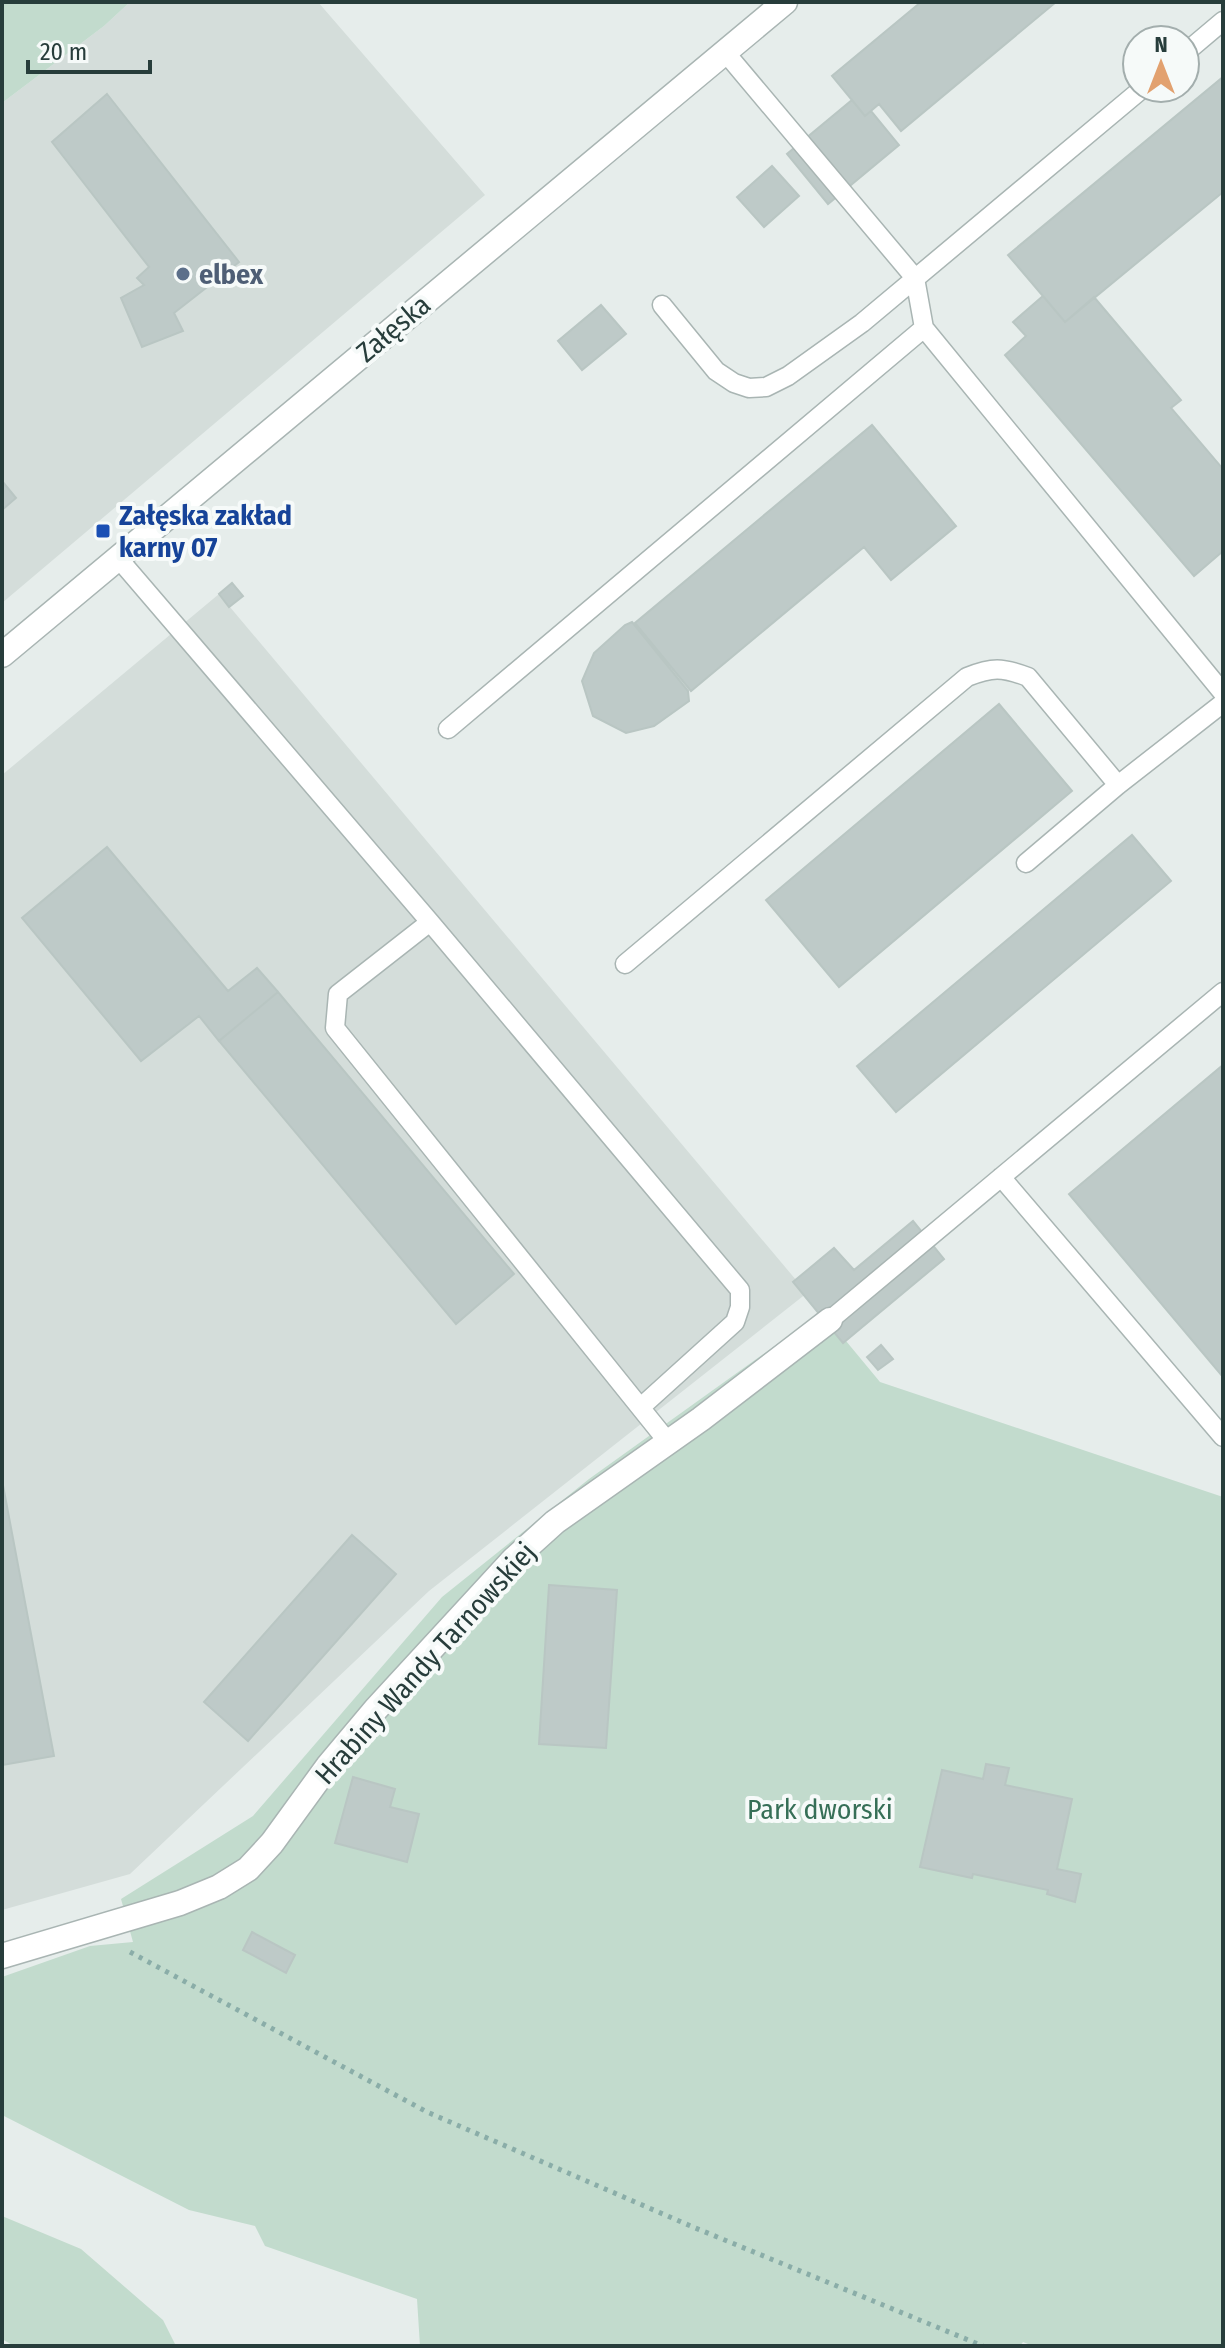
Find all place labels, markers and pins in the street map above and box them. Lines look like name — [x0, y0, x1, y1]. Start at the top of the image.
place label: elbex — [199, 258, 264, 291]
marker: elbex — [174, 265, 192, 283]
place label: Załęska zakład karny 07 — [119, 499, 292, 564]
marker: Załęska zakład karny 07 — [94, 522, 112, 540]

